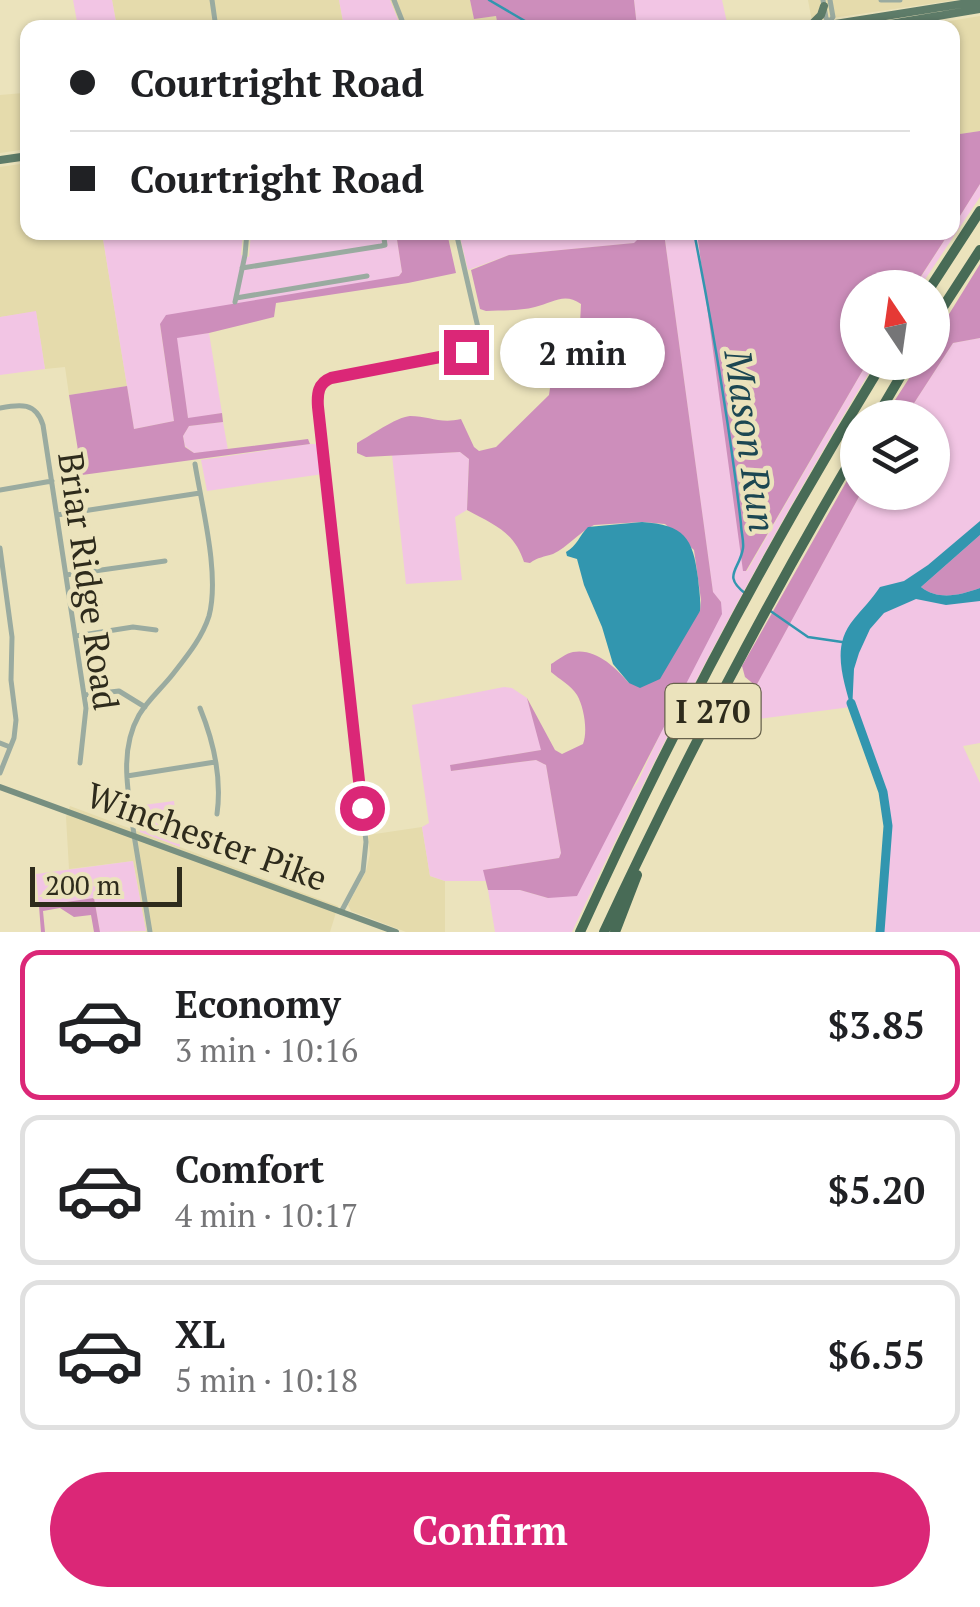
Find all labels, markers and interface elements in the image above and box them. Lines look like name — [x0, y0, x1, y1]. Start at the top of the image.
text: Courtright Road — [130, 58, 424, 108]
text: Courtright Road — [130, 154, 424, 204]
north arrow — [840, 270, 950, 380]
map controls — [840, 270, 950, 510]
callout: 2 min — [501, 317, 666, 387]
route end — [444, 330, 489, 375]
text: 2 min — [539, 332, 626, 374]
water label: Mason Run — [713, 346, 789, 535]
button: layers — [840, 400, 950, 510]
street label: Briar Ridge Road — [48, 449, 130, 713]
road number: I 270 — [666, 684, 760, 738]
street label: Winchester Pike — [80, 771, 334, 901]
route start — [340, 786, 385, 831]
scale bar — [30, 862, 182, 906]
text: 200 m — [45, 866, 121, 903]
text: Economy — [175, 979, 341, 1029]
icon: car — [55, 980, 145, 1070]
text: $3.85 — [828, 1000, 925, 1050]
text: 3 min · 10:16 — [175, 1029, 358, 1071]
text: Comfort — [175, 1144, 324, 1194]
icon: car — [55, 1145, 145, 1235]
text: $5.20 — [828, 1165, 925, 1215]
text: 4 min · 10:17 — [175, 1194, 358, 1236]
text: XL — [175, 1309, 225, 1359]
icon: car — [55, 1310, 145, 1400]
text: $6.55 — [828, 1330, 925, 1380]
text: 5 min · 10:18 — [175, 1359, 358, 1401]
button: Confirm — [50, 1472, 930, 1587]

